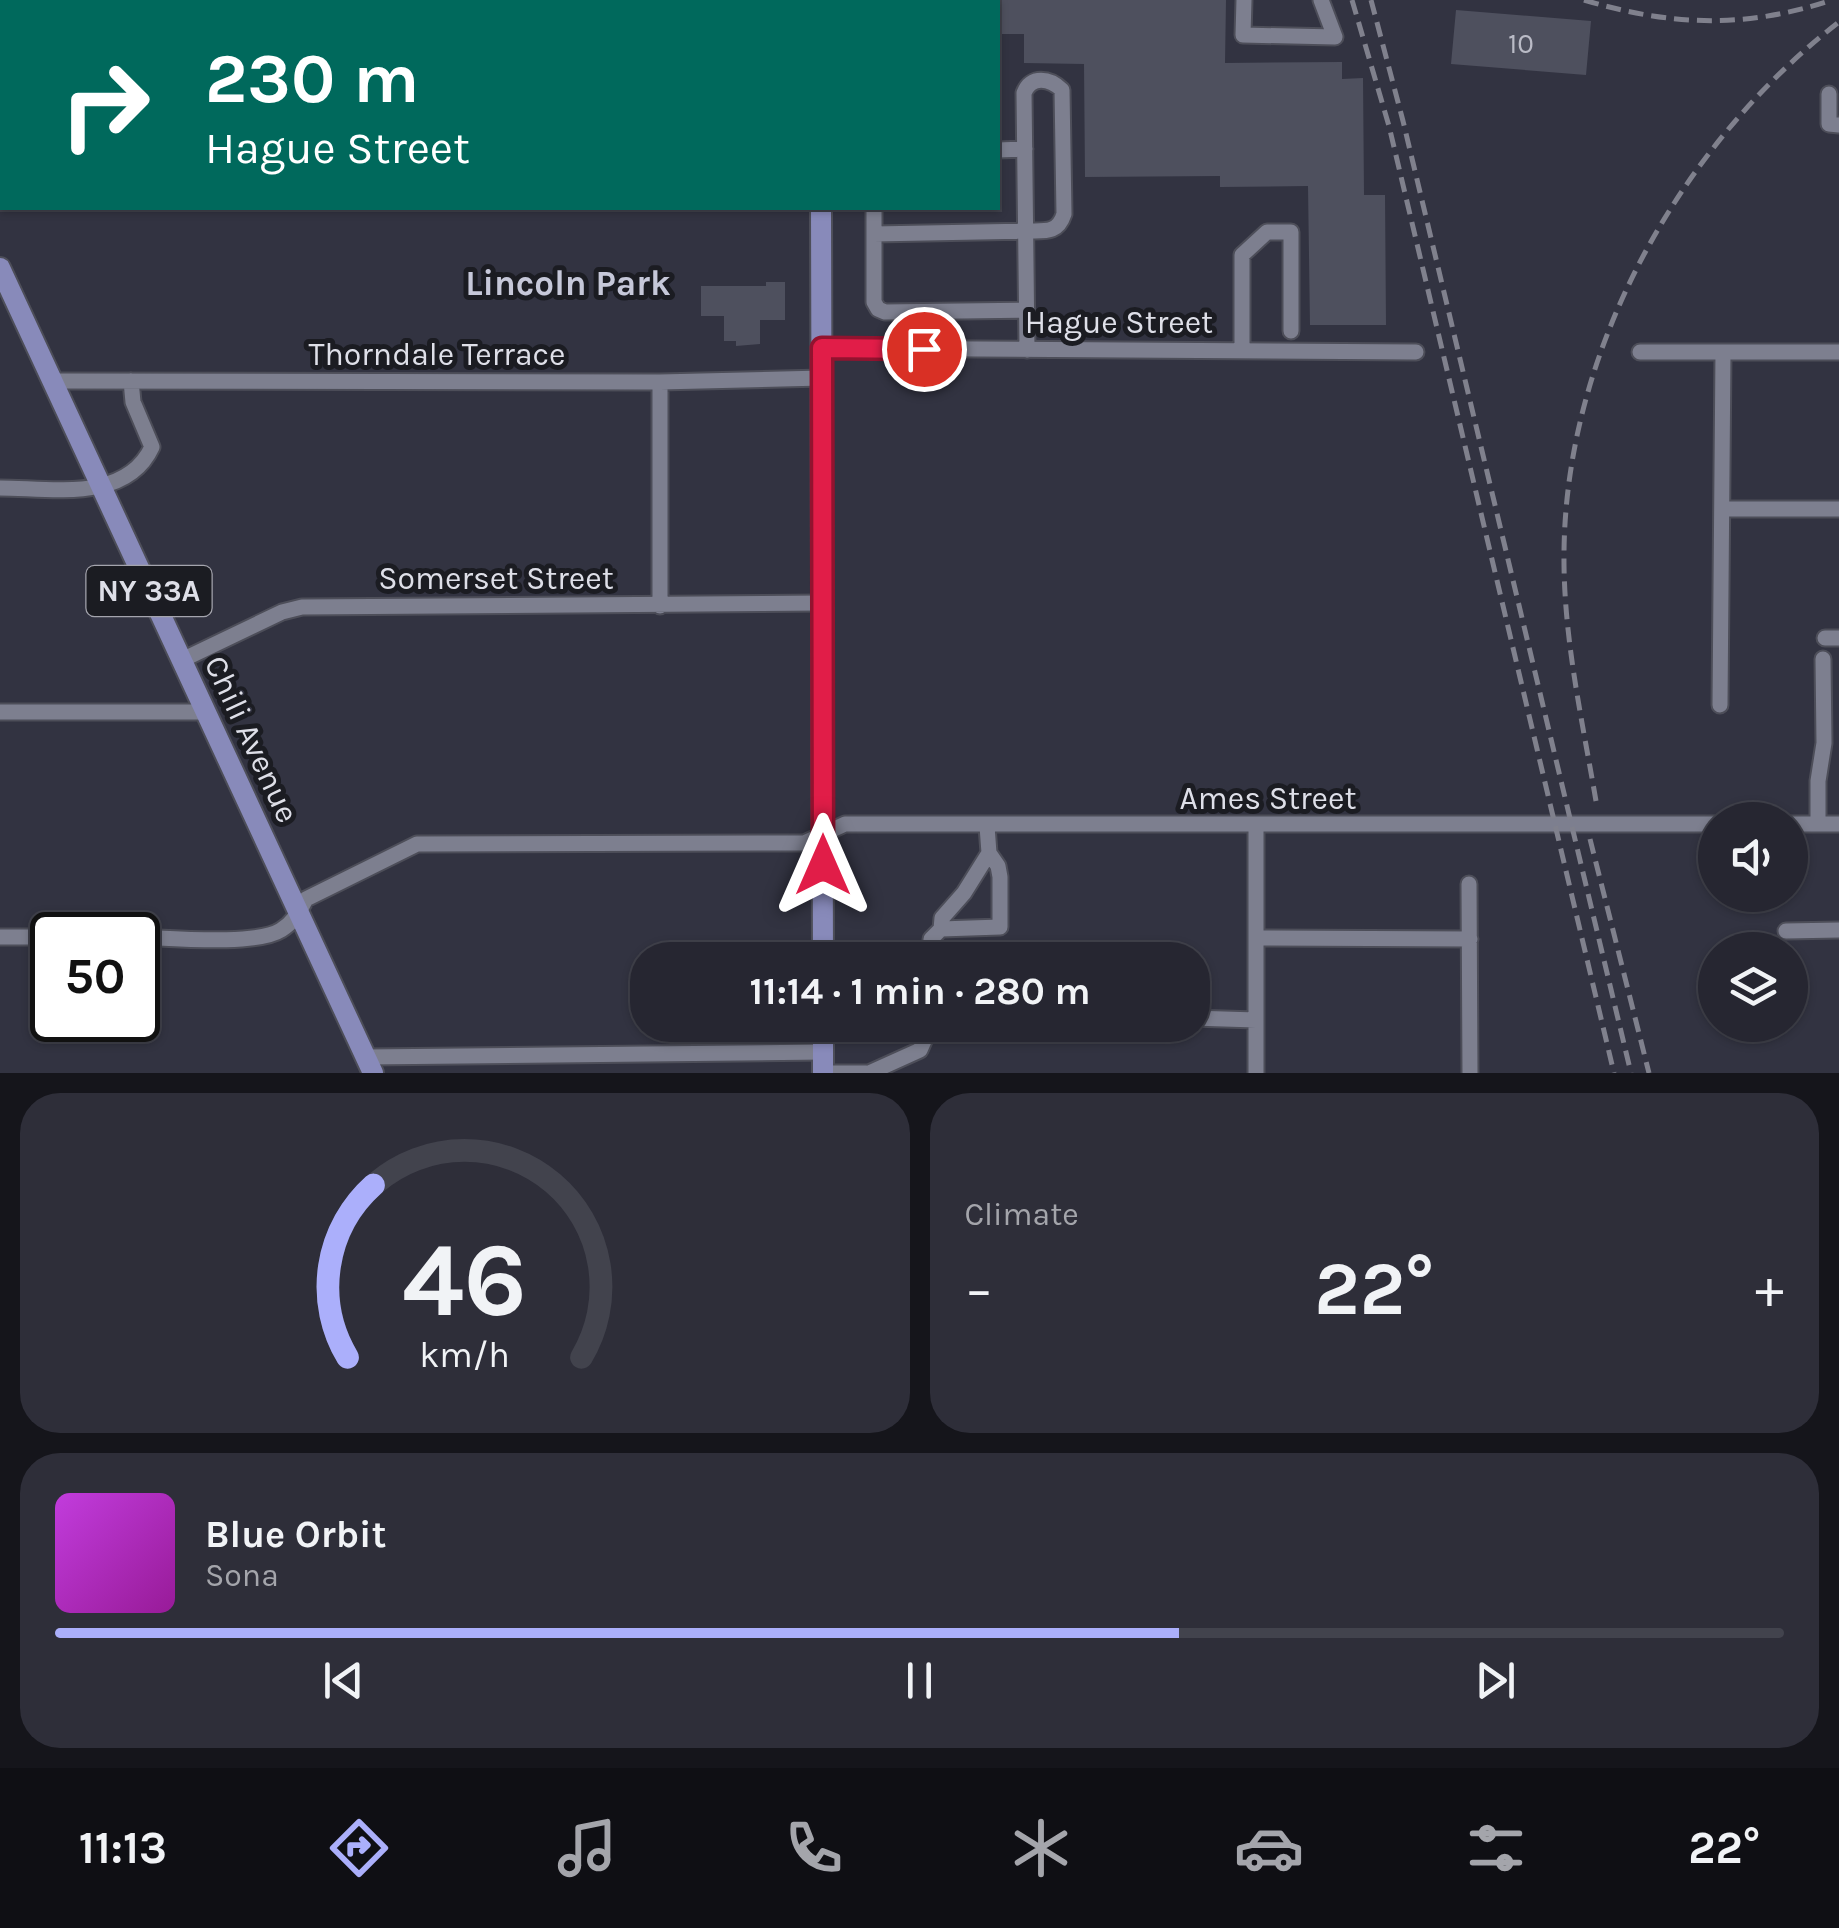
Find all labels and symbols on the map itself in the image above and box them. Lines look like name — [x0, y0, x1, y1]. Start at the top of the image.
house number: 10 — [1508, 27, 1534, 60]
district label: Lincoln Park — [465, 263, 671, 304]
street label: Hague Street — [1025, 304, 1213, 341]
pin — [882, 307, 967, 392]
street label: Thorndale Terrace — [308, 336, 566, 373]
street label: Somerset Street — [378, 560, 614, 597]
road number: NY 33A — [86, 566, 212, 616]
street label: Chili Avenue — [197, 650, 306, 829]
street label: Ames Street — [1179, 780, 1357, 817]
position arrow — [771, 813, 875, 917]
speed limit sign: 50 — [30, 912, 160, 1042]

